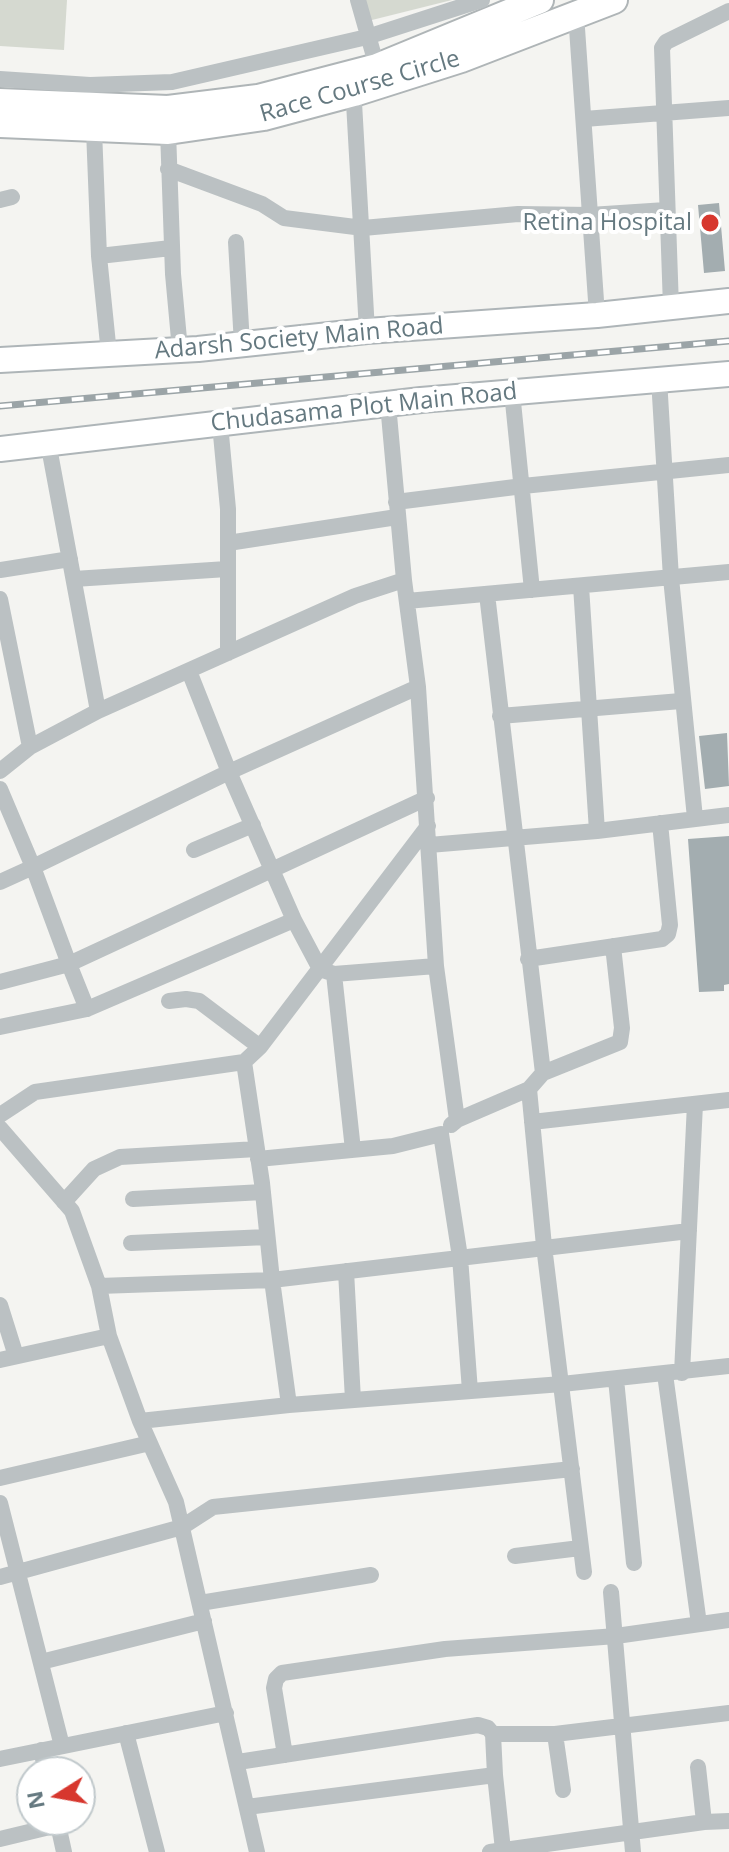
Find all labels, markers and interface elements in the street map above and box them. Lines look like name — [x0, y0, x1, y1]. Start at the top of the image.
street label: Race Course Circle — [257, 45, 463, 129]
place label: Retina Hospital — [523, 209, 692, 237]
marker: Retina Hospital — [699, 212, 721, 234]
street label: Adarsh Society Main Road — [153, 312, 445, 366]
street label: Chudasama Plot Main Road — [209, 378, 519, 438]
north arrow — [16, 1756, 96, 1836]
text: N — [18, 1789, 51, 1812]

